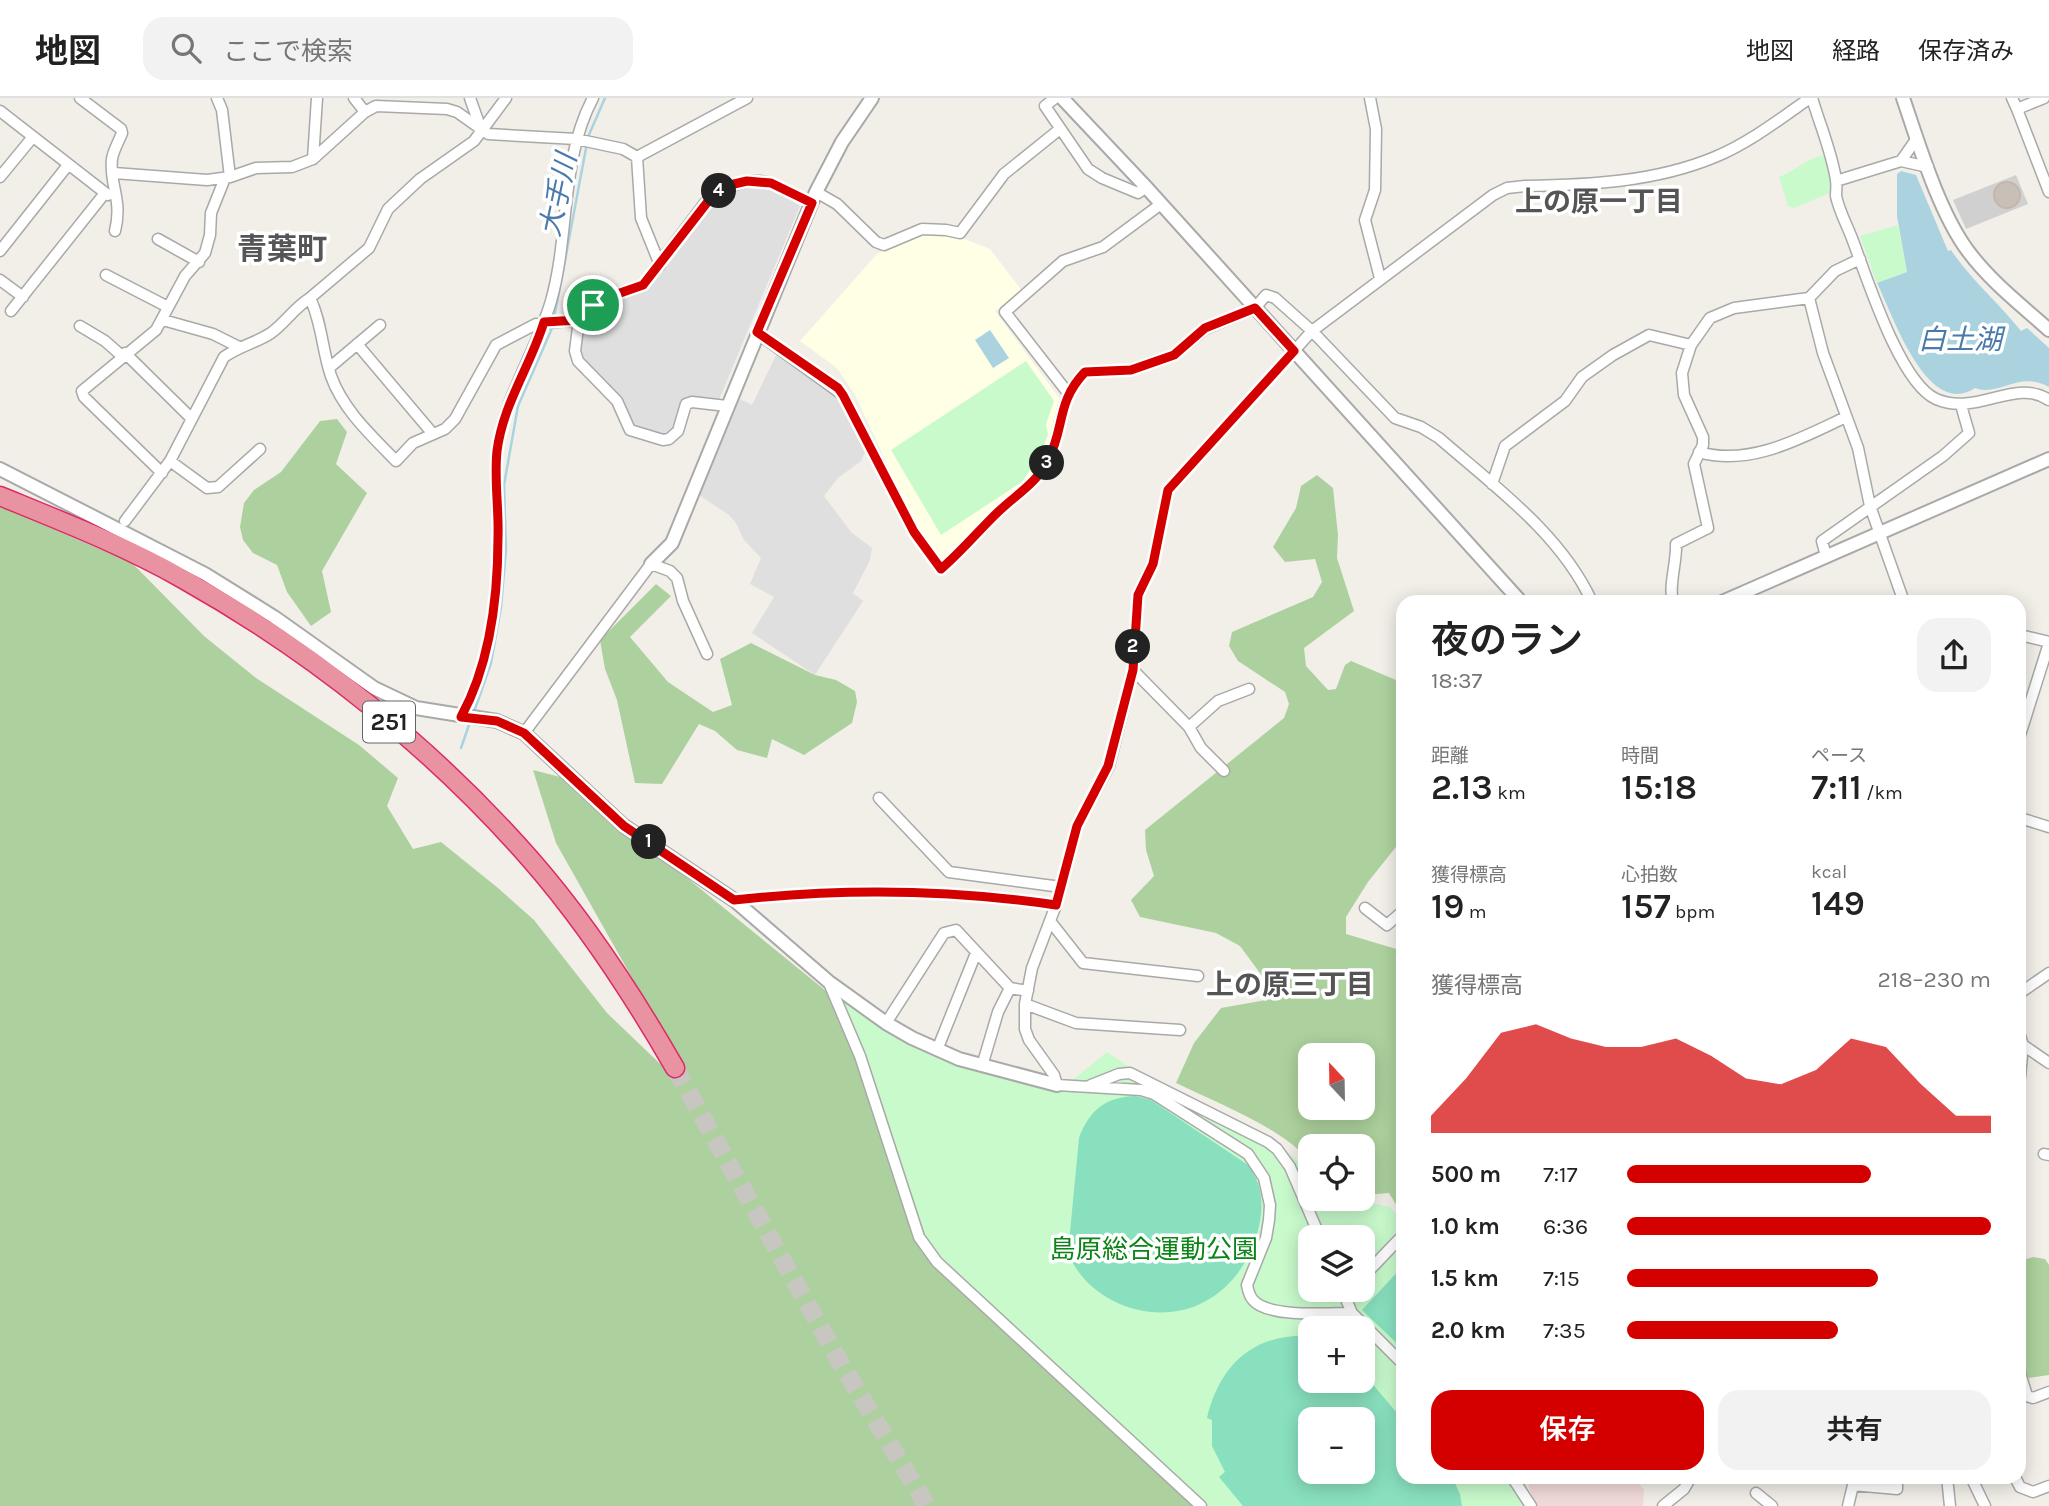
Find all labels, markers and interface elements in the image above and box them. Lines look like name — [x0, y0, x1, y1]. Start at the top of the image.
search box — [143, 17, 633, 80]
icon: search — [167, 29, 205, 67]
text: 地図 — [35, 32, 101, 70]
text: ここで検索 — [223, 36, 353, 67]
text: 地図 — [1746, 37, 1794, 65]
text: 経路 — [1832, 37, 1880, 65]
text: 保存済み — [1918, 37, 2014, 65]
water label: 大手川 — [533, 148, 583, 240]
pin: 4 — [702, 174, 736, 208]
text: 4 — [713, 179, 724, 201]
district label: 上の原一丁目 — [1515, 185, 1683, 218]
district label: 青葉町 — [237, 231, 327, 267]
pin — [563, 275, 623, 335]
icon: arrive — [574, 286, 612, 324]
water label: 白土湖 — [1918, 323, 2006, 356]
pin: 3 — [1030, 446, 1064, 480]
text: 3 — [1041, 451, 1052, 473]
text: 夜のラン — [1431, 618, 1583, 663]
button: share — [1917, 618, 1991, 692]
pin: 2 — [1116, 630, 1150, 664]
text: 2 — [1127, 635, 1138, 657]
text: 18:37 — [1431, 667, 1482, 694]
road number: 251 — [363, 702, 415, 742]
text: 距離 — [1431, 745, 1469, 767]
text: 時間 — [1621, 745, 1659, 767]
text: ペース — [1811, 745, 1867, 767]
text: 2.13 — [1431, 767, 1493, 808]
text: 15:18 — [1621, 767, 1697, 808]
text: 7:11 — [1811, 767, 1862, 808]
text: km — [1493, 782, 1526, 804]
text: /km — [1862, 782, 1903, 804]
pin: 1 — [632, 824, 666, 860]
text: 1 — [645, 830, 652, 852]
text: kcal — [1811, 861, 1847, 883]
text: 獲得標高 — [1431, 864, 1507, 886]
text: 心拍数 — [1621, 864, 1678, 886]
text: 149 — [1811, 883, 1865, 924]
text: 19 — [1431, 886, 1464, 927]
text: 157 — [1621, 886, 1671, 927]
text: m — [1464, 901, 1487, 923]
text: bpm — [1671, 901, 1715, 923]
text: 218–230 m — [1878, 966, 1991, 993]
district label: 上の原三丁目 — [1206, 968, 1374, 1001]
text: 獲得標高 — [1431, 972, 1523, 999]
north arrow — [1298, 1043, 1376, 1120]
map controls — [1298, 1043, 1375, 1484]
button: locate — [1298, 1134, 1375, 1211]
text: 500 m — [1431, 1161, 1501, 1188]
text: 7:17 — [1543, 1161, 1578, 1188]
text: 1.0 km — [1431, 1213, 1500, 1240]
text: 6:36 — [1543, 1213, 1588, 1240]
button: layers — [1298, 1225, 1375, 1302]
park label: 島原総合運動公園 — [1050, 1234, 1258, 1265]
text: 1.5 km — [1431, 1265, 1499, 1292]
text: 7:15 — [1543, 1265, 1580, 1292]
button: + — [1298, 1316, 1375, 1393]
text: 2.0 km — [1431, 1317, 1506, 1344]
text: 7:35 — [1543, 1317, 1586, 1344]
button: 保存 — [1431, 1390, 1704, 1470]
button: 共有 — [1718, 1390, 1991, 1470]
button: − — [1298, 1407, 1375, 1484]

